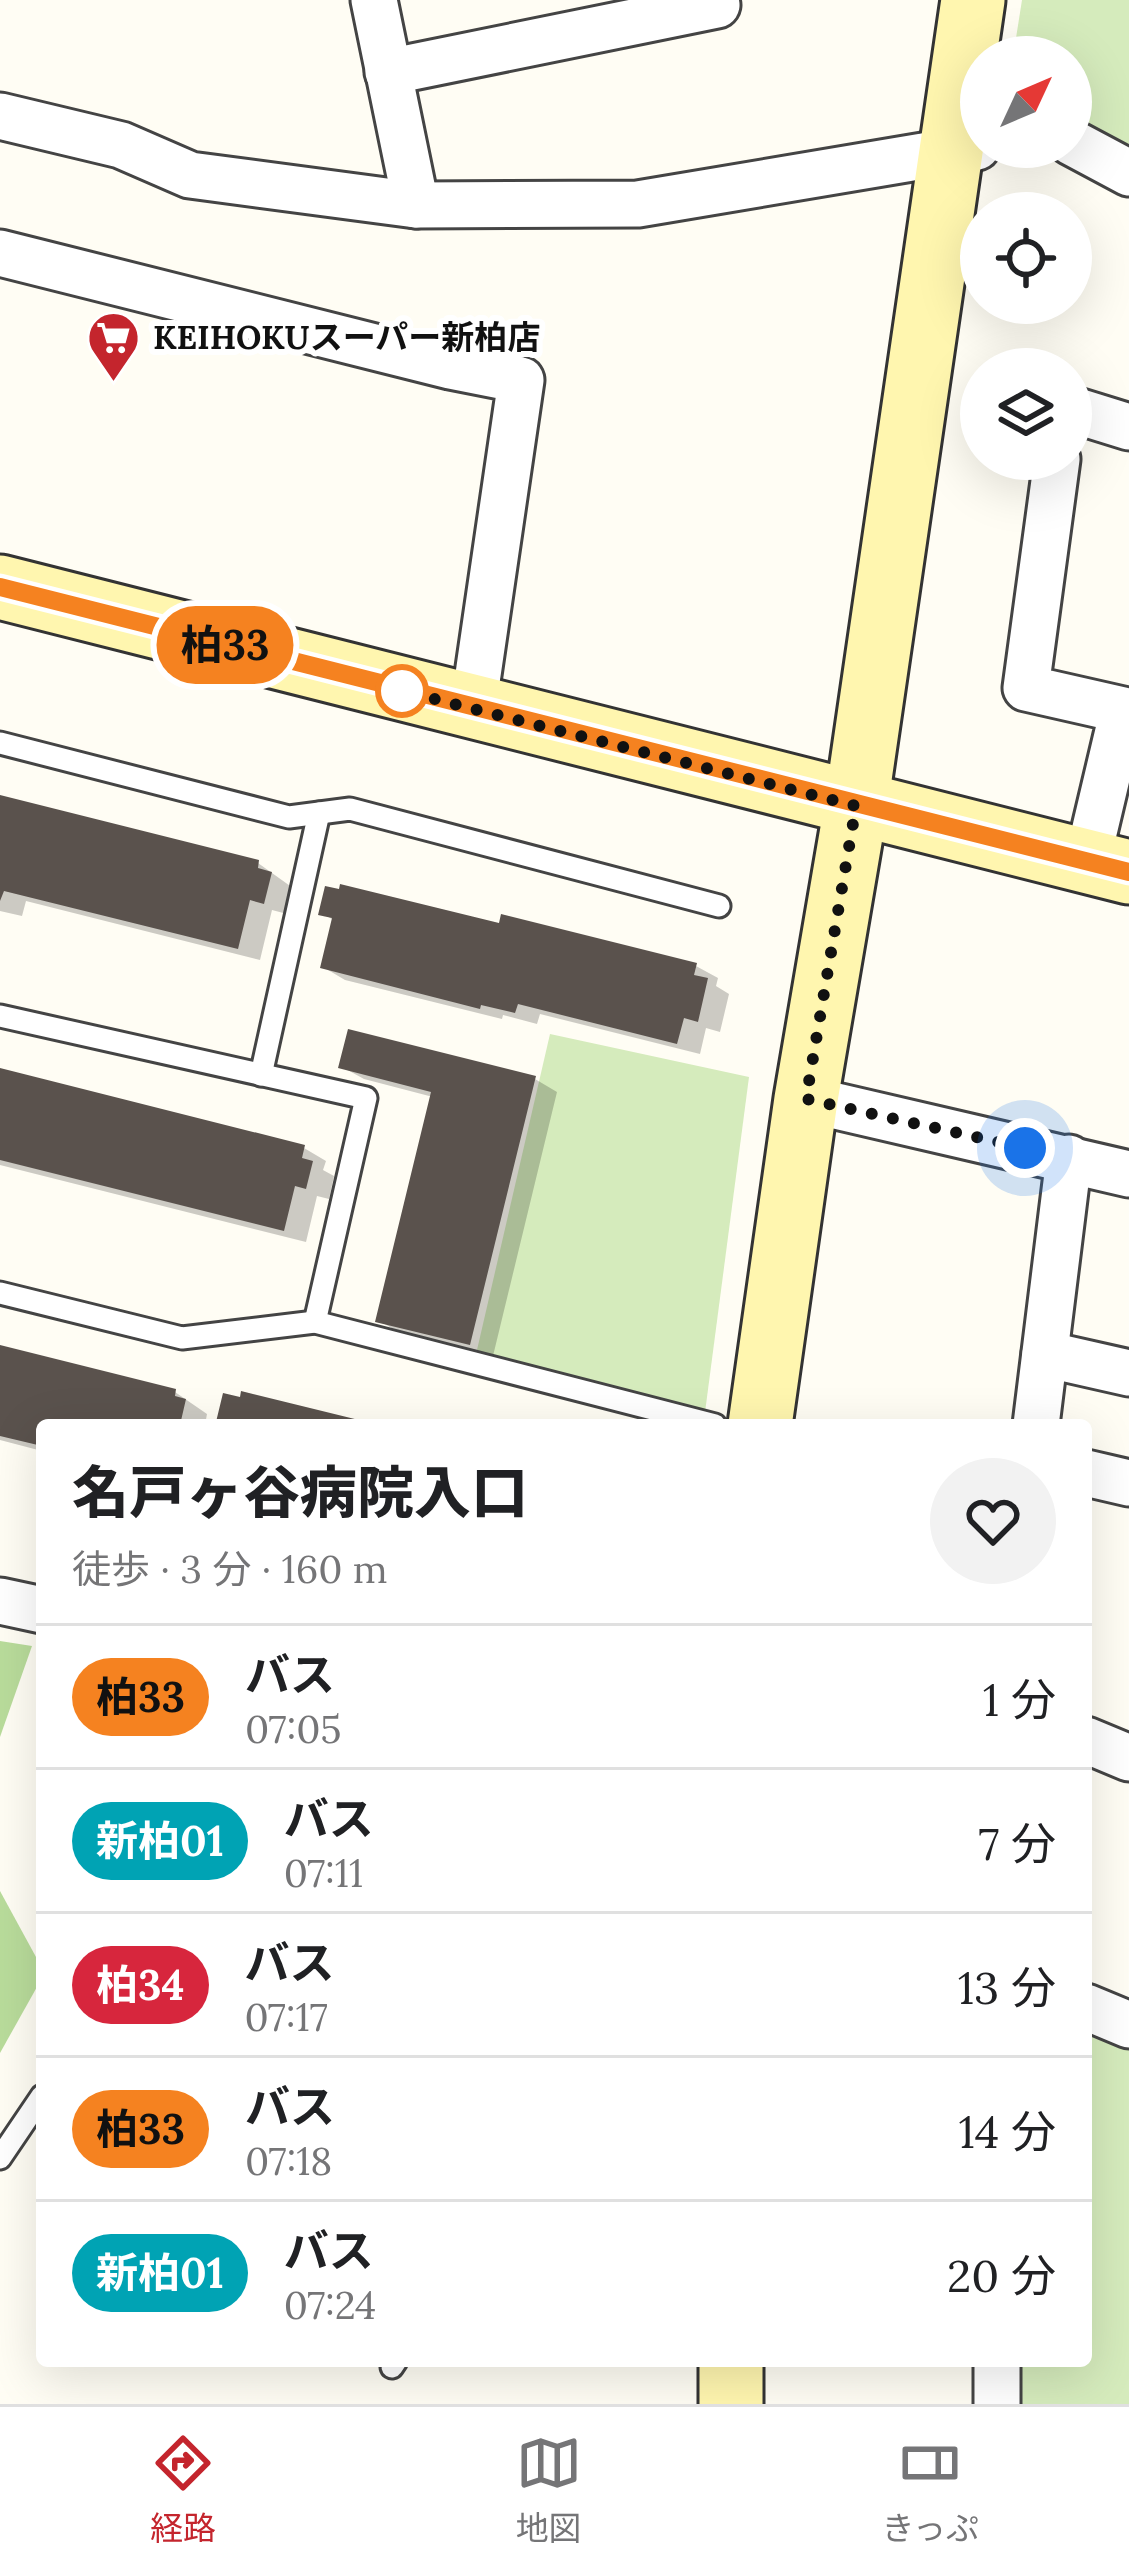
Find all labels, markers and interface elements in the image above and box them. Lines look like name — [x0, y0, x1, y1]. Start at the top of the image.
north arrow — [960, 36, 1092, 168]
map controls — [960, 36, 1092, 480]
button: locate — [960, 192, 1092, 324]
supermarket icon: KEIHOKUスーパー新柏店 — [86, 309, 142, 383]
place label: KEIHOKUスーパー新柏店 — [153, 316, 540, 358]
button: layers — [960, 348, 1092, 480]
line badge: 柏33 — [156, 606, 294, 684]
text: 柏33 — [180, 618, 270, 672]
unlabelled marker — [377, 666, 427, 716]
your location — [995, 1118, 1055, 1178]
text: 名戸ヶ谷病院入口 — [72, 1456, 528, 1529]
button: heart — [930, 1458, 1056, 1584]
text: 徒歩 · 3 分 · 160 m — [72, 1544, 388, 1594]
text: バス — [245, 1646, 335, 1703]
text: 柏33 — [96, 1670, 185, 1724]
text: 1 分 — [983, 1671, 1056, 1728]
text: 07:05 — [245, 1704, 342, 1754]
text: バス — [284, 1790, 374, 1847]
text: 新柏01 — [96, 1814, 224, 1868]
text: 7 分 — [978, 1815, 1056, 1872]
text: 07:11 — [284, 1848, 363, 1898]
text: バス — [245, 1934, 335, 1991]
text: 柏34 — [96, 1958, 185, 2012]
text: 13 分 — [958, 1959, 1056, 2016]
text: 07:17 — [245, 1992, 328, 2042]
text: バス — [245, 2078, 335, 2135]
text: 柏33 — [96, 2102, 185, 2156]
text: 14 分 — [958, 2103, 1056, 2160]
text: 07:18 — [245, 2136, 332, 2186]
text: バス — [284, 2222, 374, 2279]
text: 新柏01 — [96, 2246, 224, 2300]
text: 20 分 — [947, 2247, 1056, 2304]
text: 07:24 — [284, 2280, 376, 2330]
tab: 経路 — [150, 2430, 216, 2550]
tab: 地図 — [516, 2430, 582, 2550]
tab: きっぷ — [881, 2430, 979, 2550]

